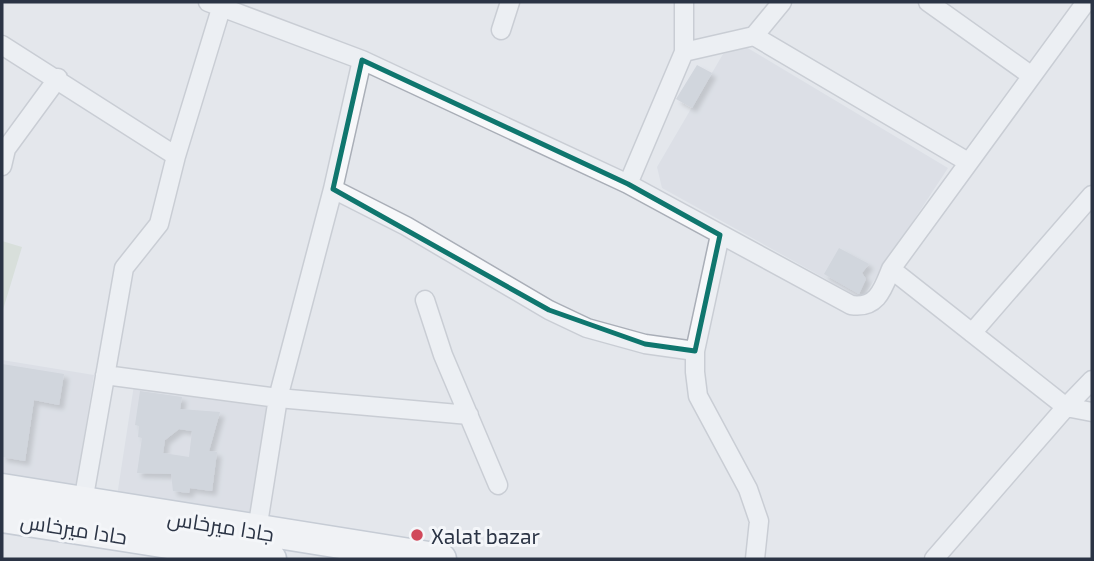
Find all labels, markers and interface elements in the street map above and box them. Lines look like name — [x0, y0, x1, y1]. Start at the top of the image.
street label: جادا ميرخاس — [166, 504, 276, 548]
street label: حادا ميرخاس — [19, 507, 129, 551]
place label: Xalat bazar — [431, 523, 541, 548]
marker: Xalat bazar — [409, 527, 425, 543]

